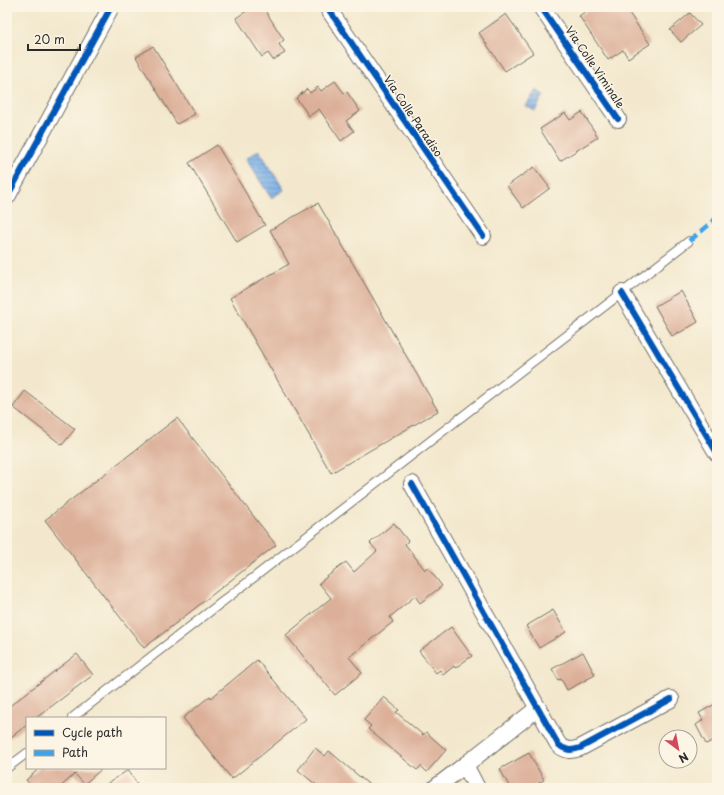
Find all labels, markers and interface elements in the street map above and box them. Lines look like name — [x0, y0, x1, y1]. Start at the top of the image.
street label: Via Colle Viminale — [561, 22, 629, 111]
scale bar — [28, 26, 80, 52]
text: 20 m — [34, 30, 65, 48]
street label: Via Colle Paradiso — [380, 71, 447, 160]
legend — [26, 717, 166, 769]
text: Cycle path — [62, 723, 123, 741]
north arrow — [658, 729, 698, 769]
text: Path — [62, 743, 88, 761]
text: N — [675, 748, 692, 768]

